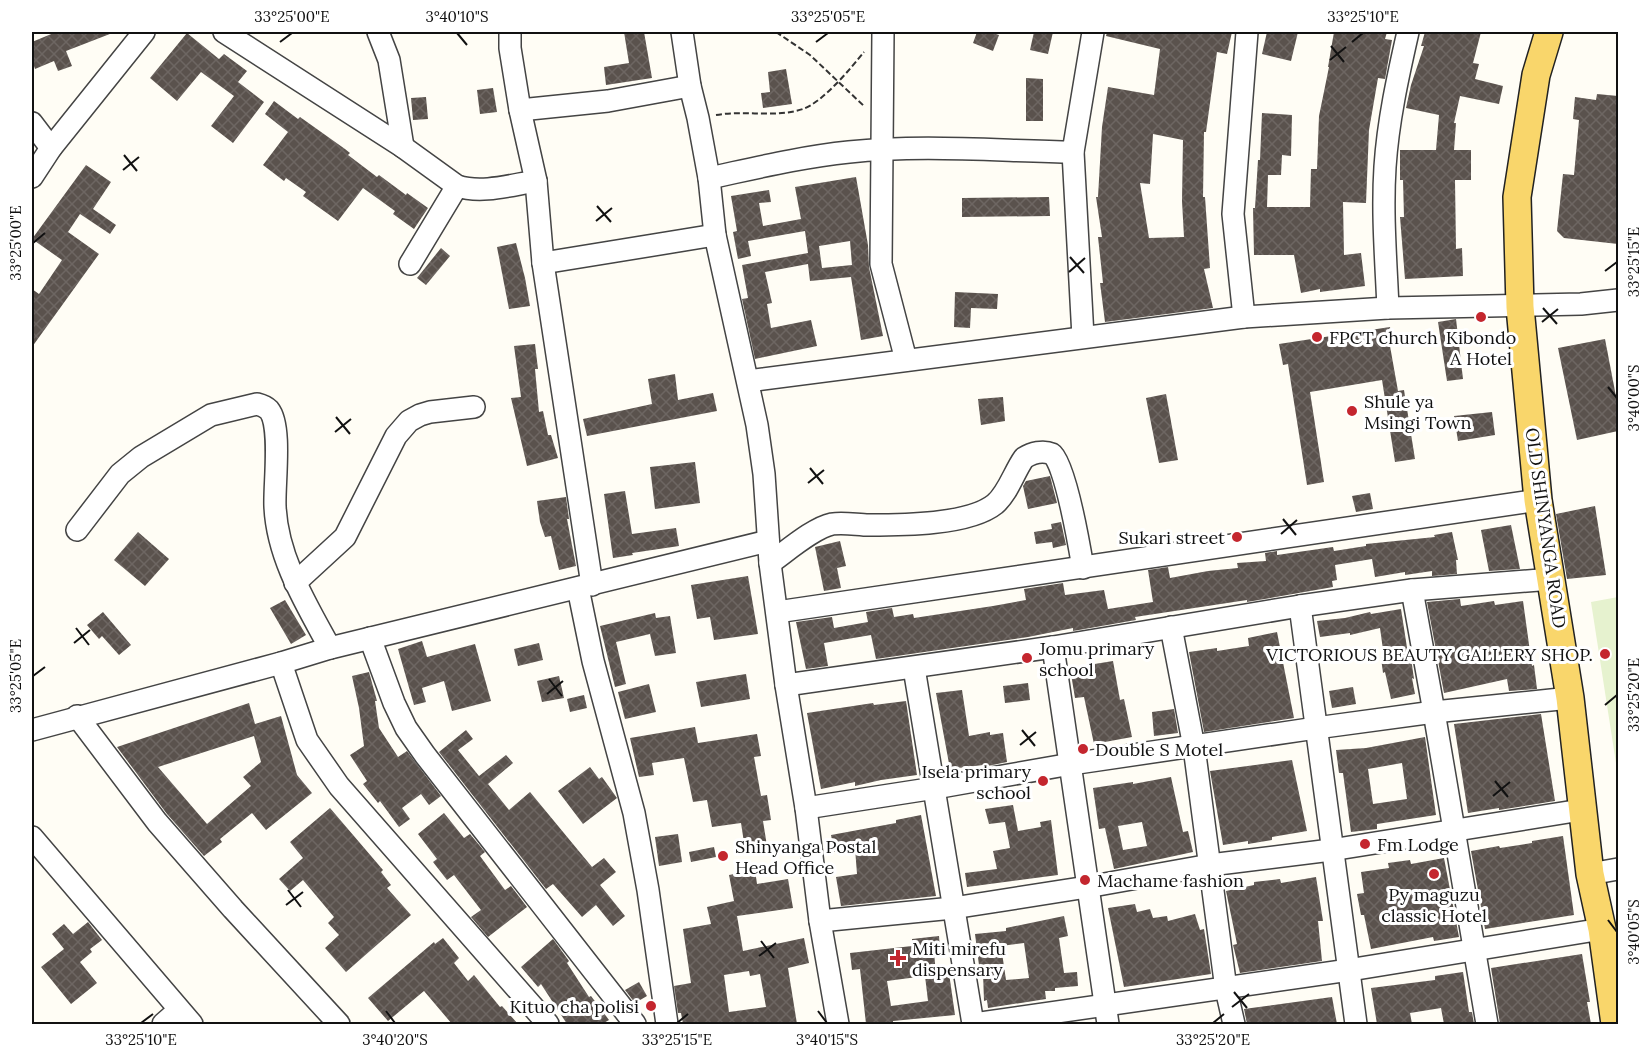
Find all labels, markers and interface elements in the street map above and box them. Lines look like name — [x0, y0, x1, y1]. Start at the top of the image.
text: 33°25'00"E — [254, 7, 330, 26]
text: 3°40'10"S — [426, 7, 489, 26]
text: 33°25'05"E — [791, 7, 865, 26]
text: 33°25'10"E — [1327, 7, 1399, 26]
text: 33°25'00"E — [6, 205, 25, 281]
text: 33°25'15"E — [1624, 227, 1643, 297]
marker: Kibondo A Hotel — [1474, 310, 1488, 324]
place label: FPCT church — [1329, 326, 1438, 349]
place label: Kibondo A Hotel — [1446, 326, 1516, 370]
marker: FPCT church — [1310, 330, 1324, 344]
text: 3°40'00"S — [1624, 365, 1643, 431]
place label: Shule ya Msingi Town — [1364, 390, 1471, 434]
marker: Shule ya Msingi Town — [1345, 404, 1359, 418]
street label: OLD SHINYANGA ROAD — [1521, 426, 1571, 630]
place label: Sukari street — [1118, 526, 1225, 549]
marker: Sukari street — [1230, 530, 1244, 544]
place label: Jomu primary school — [1038, 637, 1155, 681]
text: 33°25'05"E — [6, 639, 25, 713]
place label: VICTORIOUS BEAUTY GALLERY SHOP. — [1265, 643, 1593, 666]
marker: VICTORIOUS BEAUTY GALLERY SHOP. — [1598, 647, 1612, 661]
marker: Jomu primary school — [1020, 651, 1034, 665]
text: 33°25'20"E — [1624, 658, 1643, 732]
place label: Double S Motel — [1095, 738, 1223, 761]
marker: Double S Motel — [1076, 742, 1090, 756]
place label: Isela primary school — [922, 760, 1031, 804]
marker: Isela primary school — [1036, 774, 1050, 788]
place label: Fm Lodge — [1377, 833, 1459, 856]
place label: Shinyanga Postal Head Office — [735, 835, 876, 879]
marker: Fm Lodge — [1358, 837, 1372, 851]
marker: Shinyanga Postal Head Office — [716, 849, 730, 863]
marker: Py maguzu classic Hotel — [1427, 867, 1441, 881]
place label: Machame fashion — [1097, 869, 1244, 892]
marker: Machame fashion — [1078, 873, 1092, 887]
place label: Py maguzu classic Hotel — [1381, 883, 1487, 927]
text: 3°40'05"S — [1624, 899, 1643, 965]
place label: Miti mirefu dispensary — [912, 937, 1006, 981]
marker: Miti mirefu dispensary — [889, 949, 907, 967]
place label: Kituo cha polisi — [509, 995, 639, 1018]
marker: Kituo cha polisi — [644, 999, 658, 1013]
text: 33°25'10"E — [105, 1030, 177, 1049]
text: 3°40'20"S — [362, 1030, 428, 1049]
text: 33°25'15"E — [642, 1030, 712, 1049]
text: 3°40'15"S — [796, 1030, 858, 1049]
text: 33°25'20"E — [1176, 1030, 1250, 1049]

